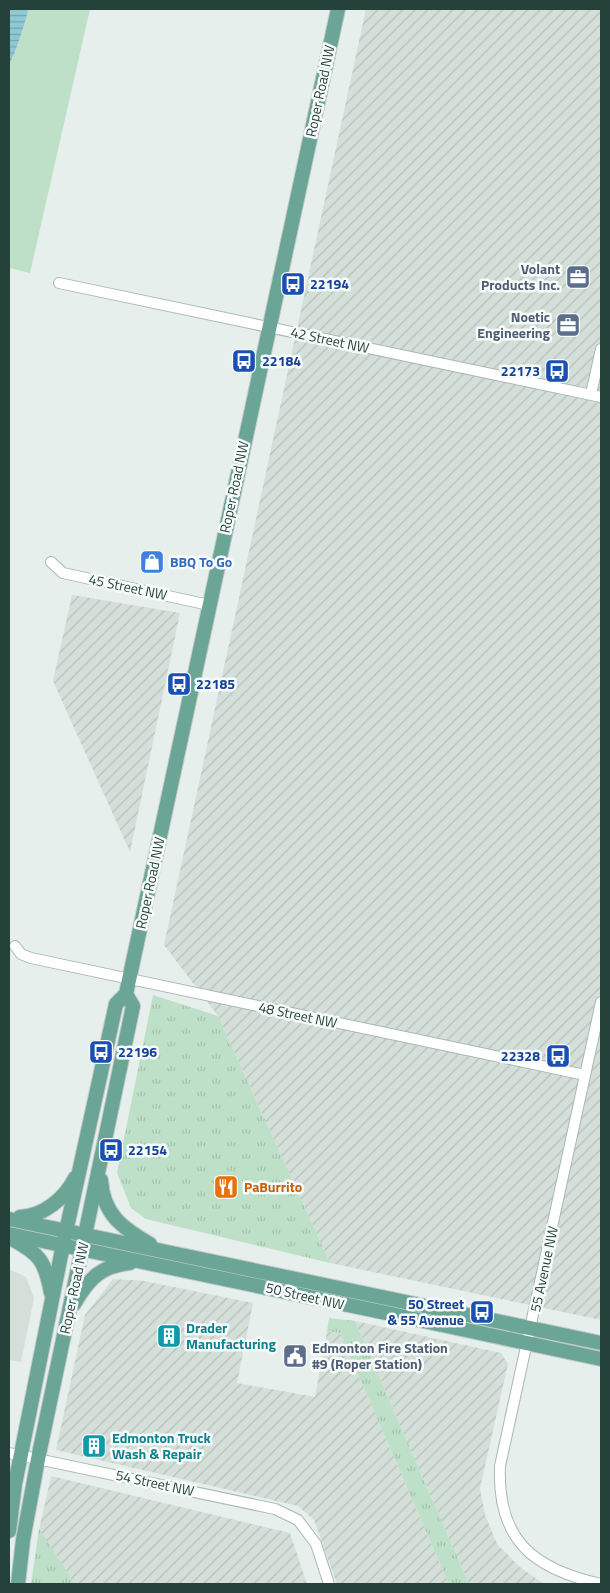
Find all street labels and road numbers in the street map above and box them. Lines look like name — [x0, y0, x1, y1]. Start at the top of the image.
street label: Roper Road NW — [300, 43, 340, 139]
street label: 42 Street NW — [289, 321, 371, 358]
street label: Roper Road NW — [214, 439, 254, 535]
street label: 45 Street NW — [87, 568, 169, 605]
street label: Roper Road NW — [130, 835, 170, 931]
street label: 48 Street NW — [257, 996, 339, 1033]
street label: 55 Avenue NW — [524, 1224, 563, 1314]
street label: Roper Road NW — [54, 1240, 94, 1336]
street label: 50 Street NW — [264, 1276, 346, 1315]
street label: 54 Street NW — [114, 1464, 196, 1501]

